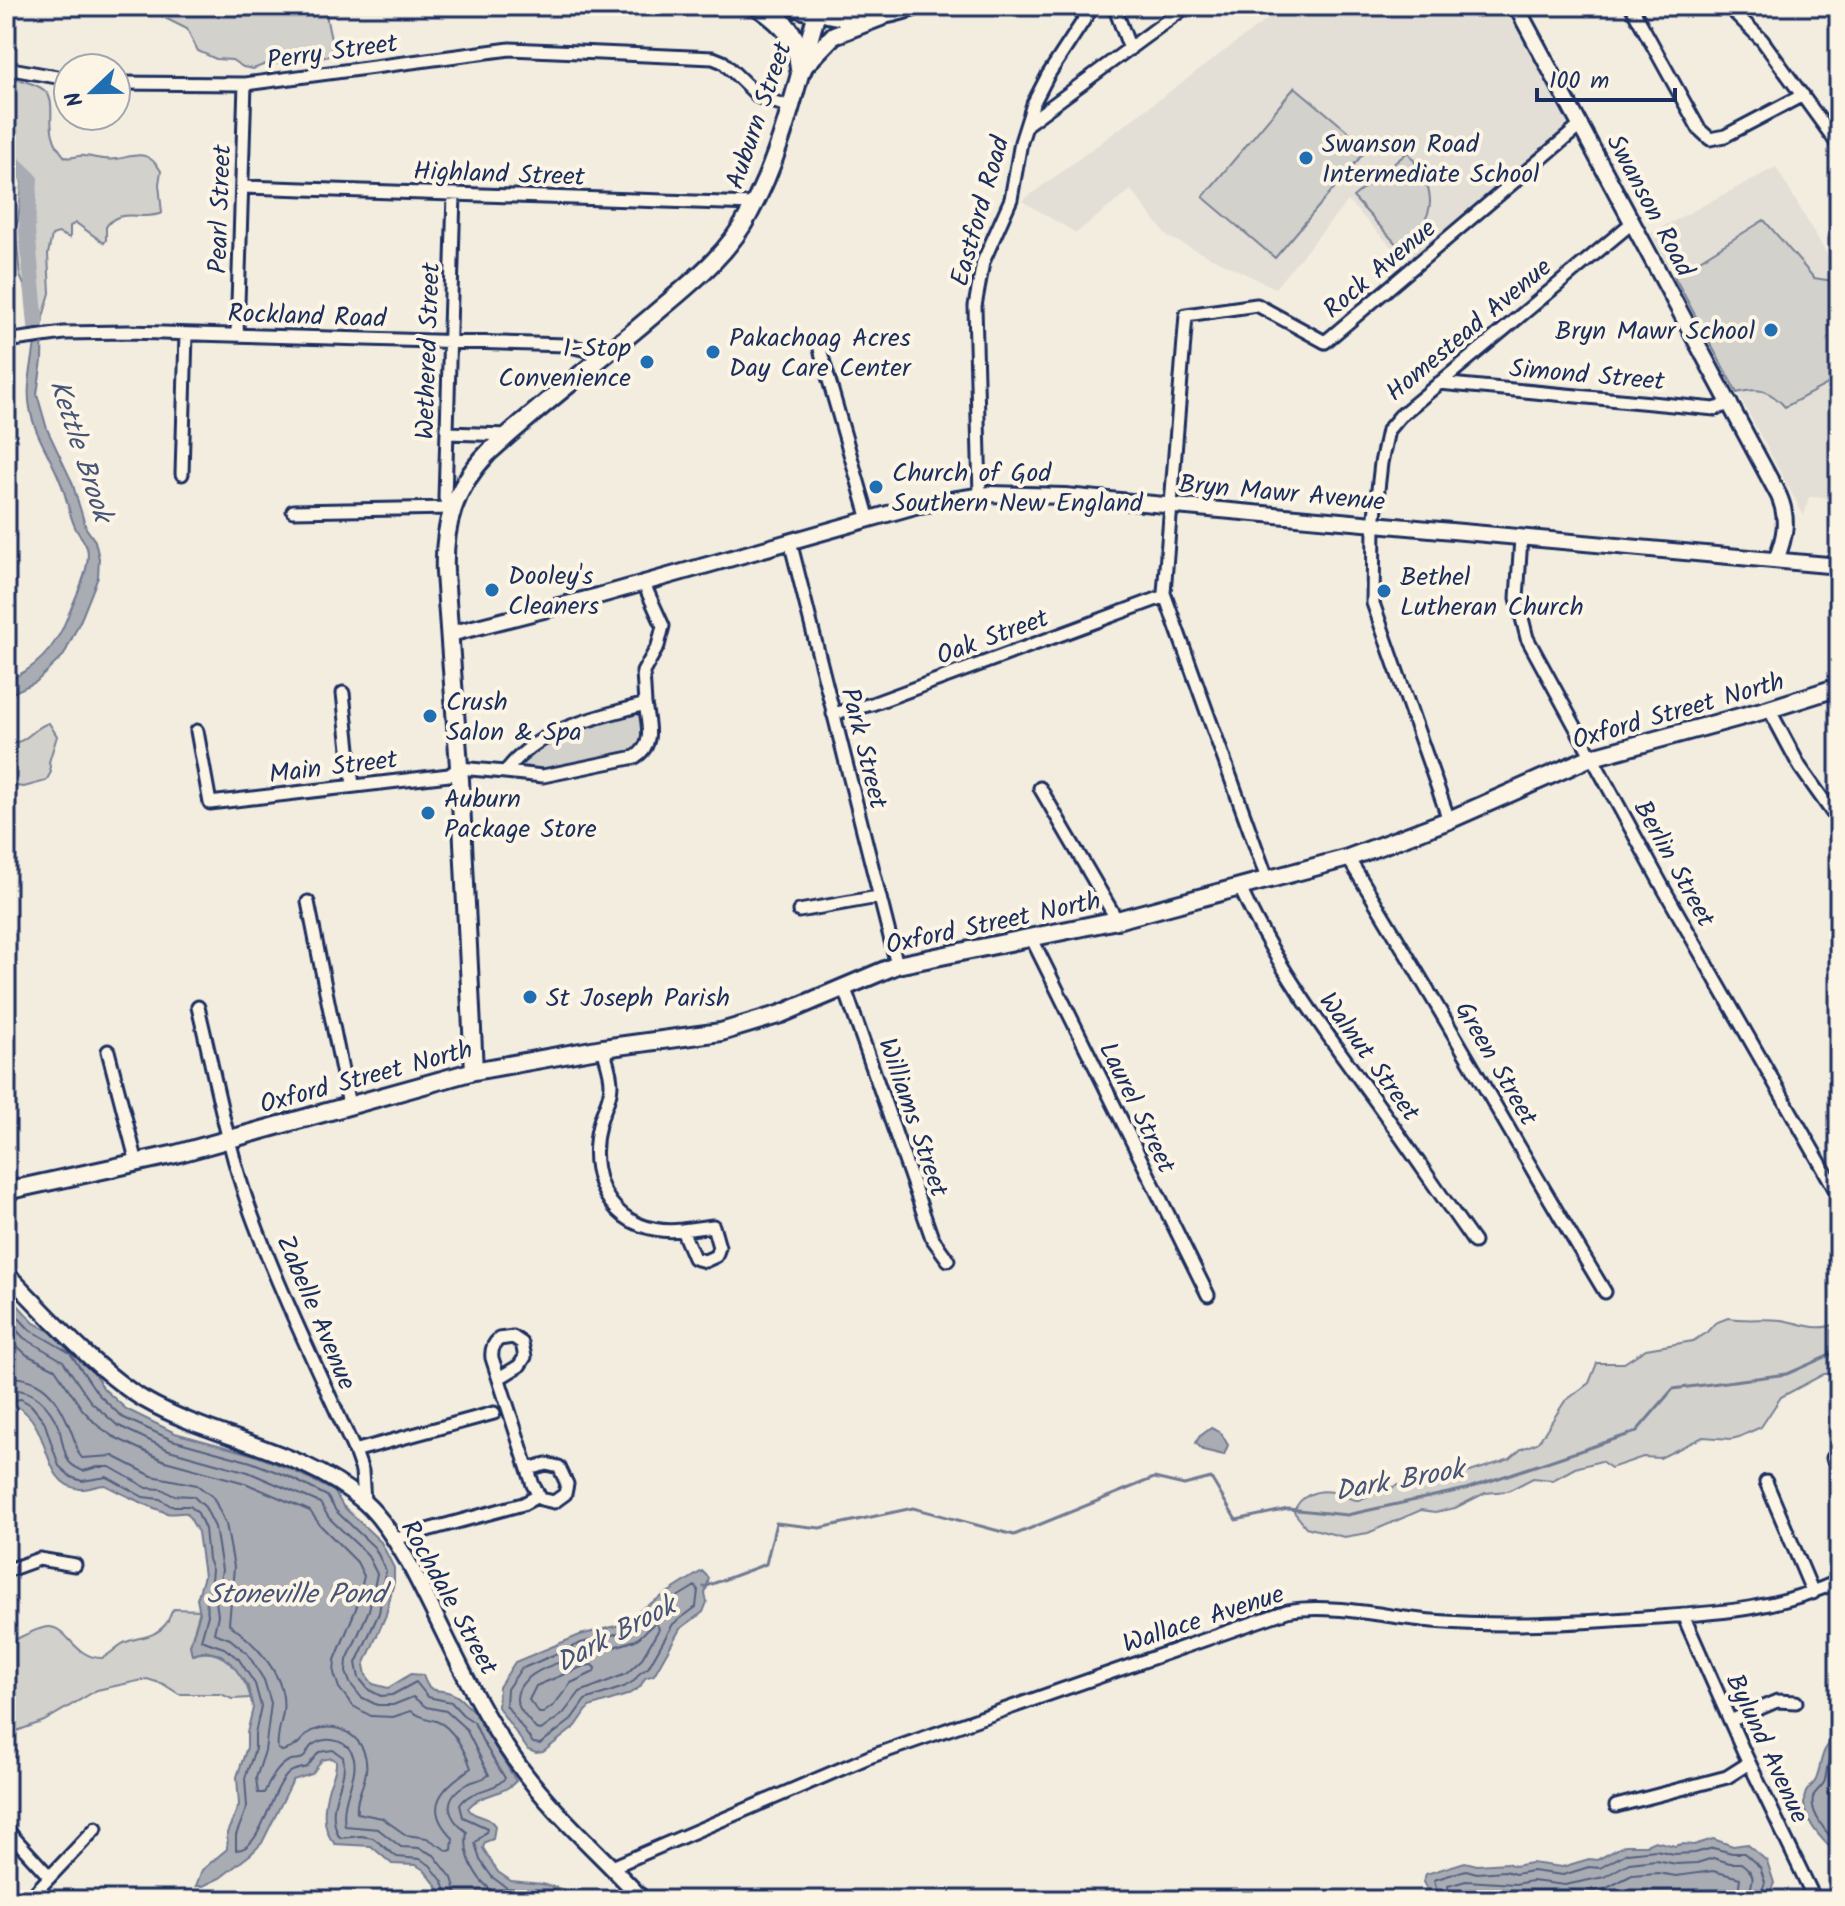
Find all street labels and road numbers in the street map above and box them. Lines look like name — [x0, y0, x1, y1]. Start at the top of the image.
street label: Perry Street — [264, 23, 401, 83]
street label: Auburn Street — [715, 35, 805, 195]
street label: Swanson Road — [1594, 127, 1705, 286]
street label: Eastford Road — [939, 131, 1023, 291]
street label: Pearl Street — [198, 143, 244, 274]
street label: Highland Street — [412, 151, 586, 199]
street label: Rock Avenue — [1314, 209, 1447, 330]
street label: Homestead Avenue — [1377, 248, 1562, 413]
street label: Wethered Street — [405, 261, 453, 440]
street label: Rockland Road — [227, 293, 388, 341]
street label: Simond Street — [1507, 348, 1667, 404]
street label: Bryn Mawr Avenue — [1177, 464, 1387, 524]
street label: Oak Street — [931, 598, 1056, 678]
street label: Oxford Street North — [1568, 662, 1790, 762]
street label: Park Street — [828, 683, 899, 814]
street label: Main Street — [267, 739, 401, 797]
street label: Berlin Street — [1621, 793, 1726, 936]
street label: Oxford Street North — [882, 881, 1105, 967]
street label: Walnut Street — [1307, 983, 1431, 1132]
street label: Green Street — [1443, 994, 1548, 1135]
street label: Oxford Street North — [255, 1029, 478, 1127]
street label: Williams Street — [865, 1032, 959, 1204]
street label: Laurel Street — [1086, 1035, 1187, 1182]
street label: Zabelle Avenue — [264, 1229, 367, 1397]
street label: Rochdale Street — [388, 1513, 509, 1684]
street label: Wallace Avenue — [1117, 1574, 1290, 1666]
street label: Bylund Avenue — [1713, 1667, 1819, 1831]

